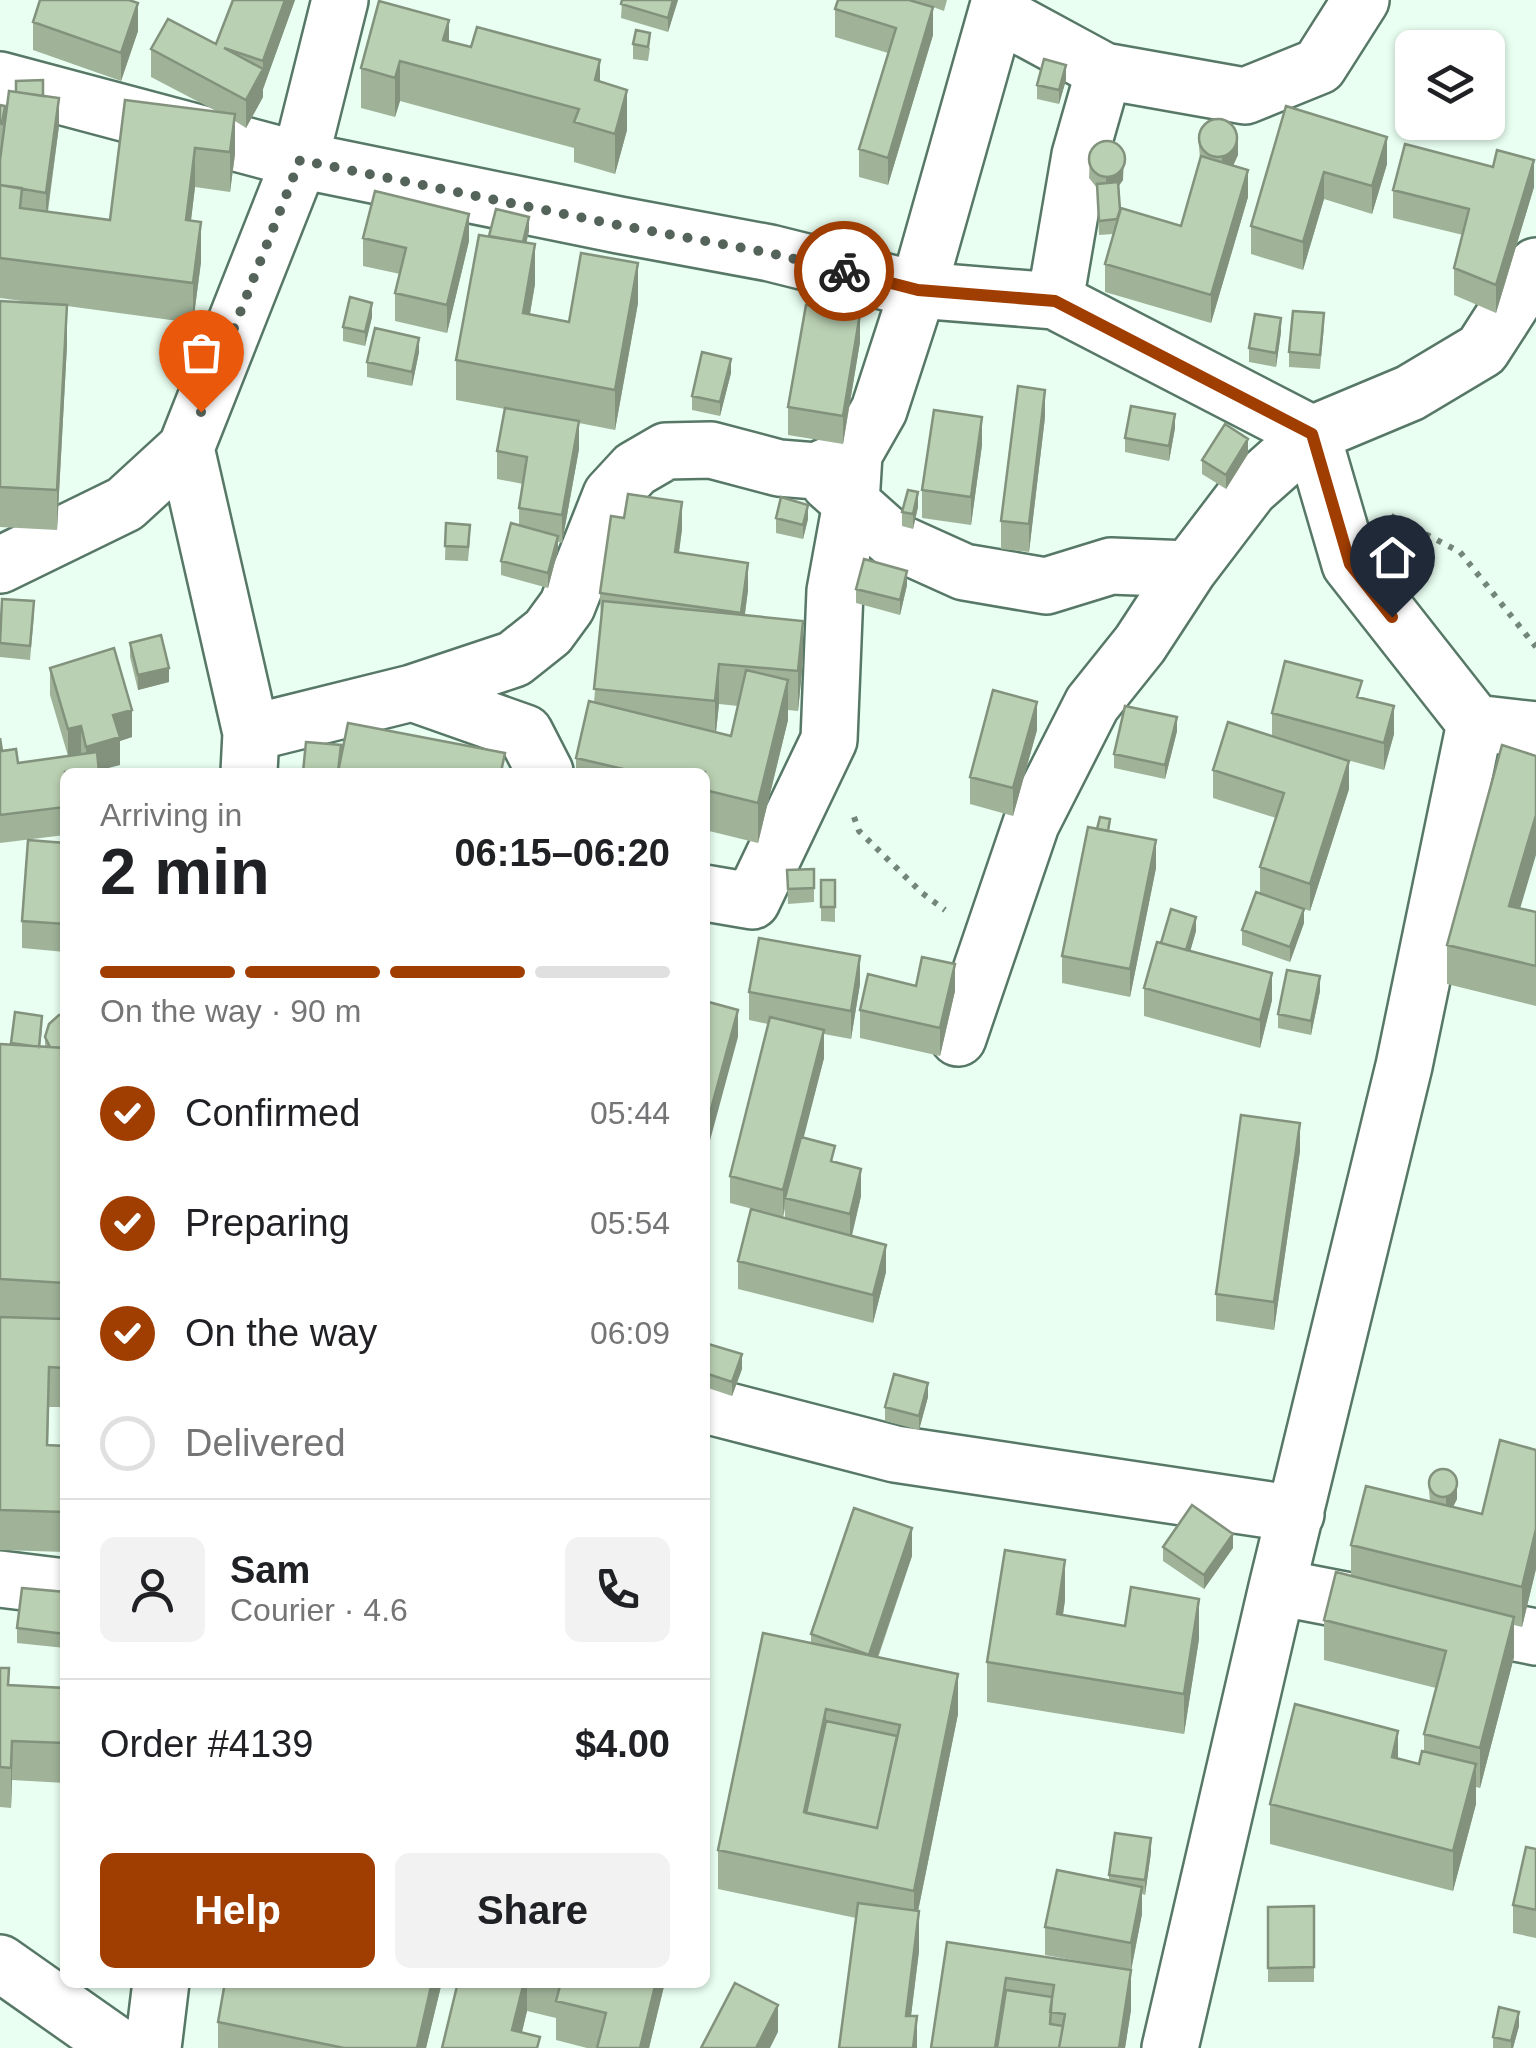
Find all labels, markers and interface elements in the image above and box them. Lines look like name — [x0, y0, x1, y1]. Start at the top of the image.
map controls — [1395, 30, 1505, 140]
button: layers — [1395, 30, 1505, 140]
courier — [794, 221, 894, 321]
icon: bike — [817, 244, 872, 299]
pin — [159, 310, 244, 413]
icon: bag — [174, 325, 229, 380]
pin — [1350, 515, 1435, 618]
icon: home — [1365, 530, 1420, 585]
text: Arriving in — [100, 797, 242, 833]
text: 06:15–06:20 — [454, 832, 670, 874]
text: 2 min — [100, 835, 270, 908]
text: On the way · 90 m — [100, 993, 361, 1029]
icon: check — [100, 1086, 155, 1141]
text: Confirmed — [185, 1092, 360, 1134]
text: 05:44 — [590, 1095, 670, 1131]
icon: check — [100, 1196, 155, 1251]
text: Preparing — [185, 1202, 350, 1244]
text: 05:54 — [590, 1205, 670, 1241]
icon: check — [100, 1306, 155, 1361]
text: On the way — [185, 1312, 377, 1354]
text: 06:09 — [590, 1315, 670, 1351]
text: Delivered — [185, 1422, 346, 1464]
button: person — [100, 1537, 205, 1642]
button: phone — [565, 1537, 670, 1642]
text: Sam — [230, 1549, 310, 1591]
text: Courier · 4.6 — [230, 1592, 408, 1628]
text: Order #4139 — [100, 1723, 313, 1765]
text: $4.00 — [575, 1723, 670, 1765]
button: Help — [100, 1853, 375, 1968]
button: Share — [395, 1853, 670, 1968]

